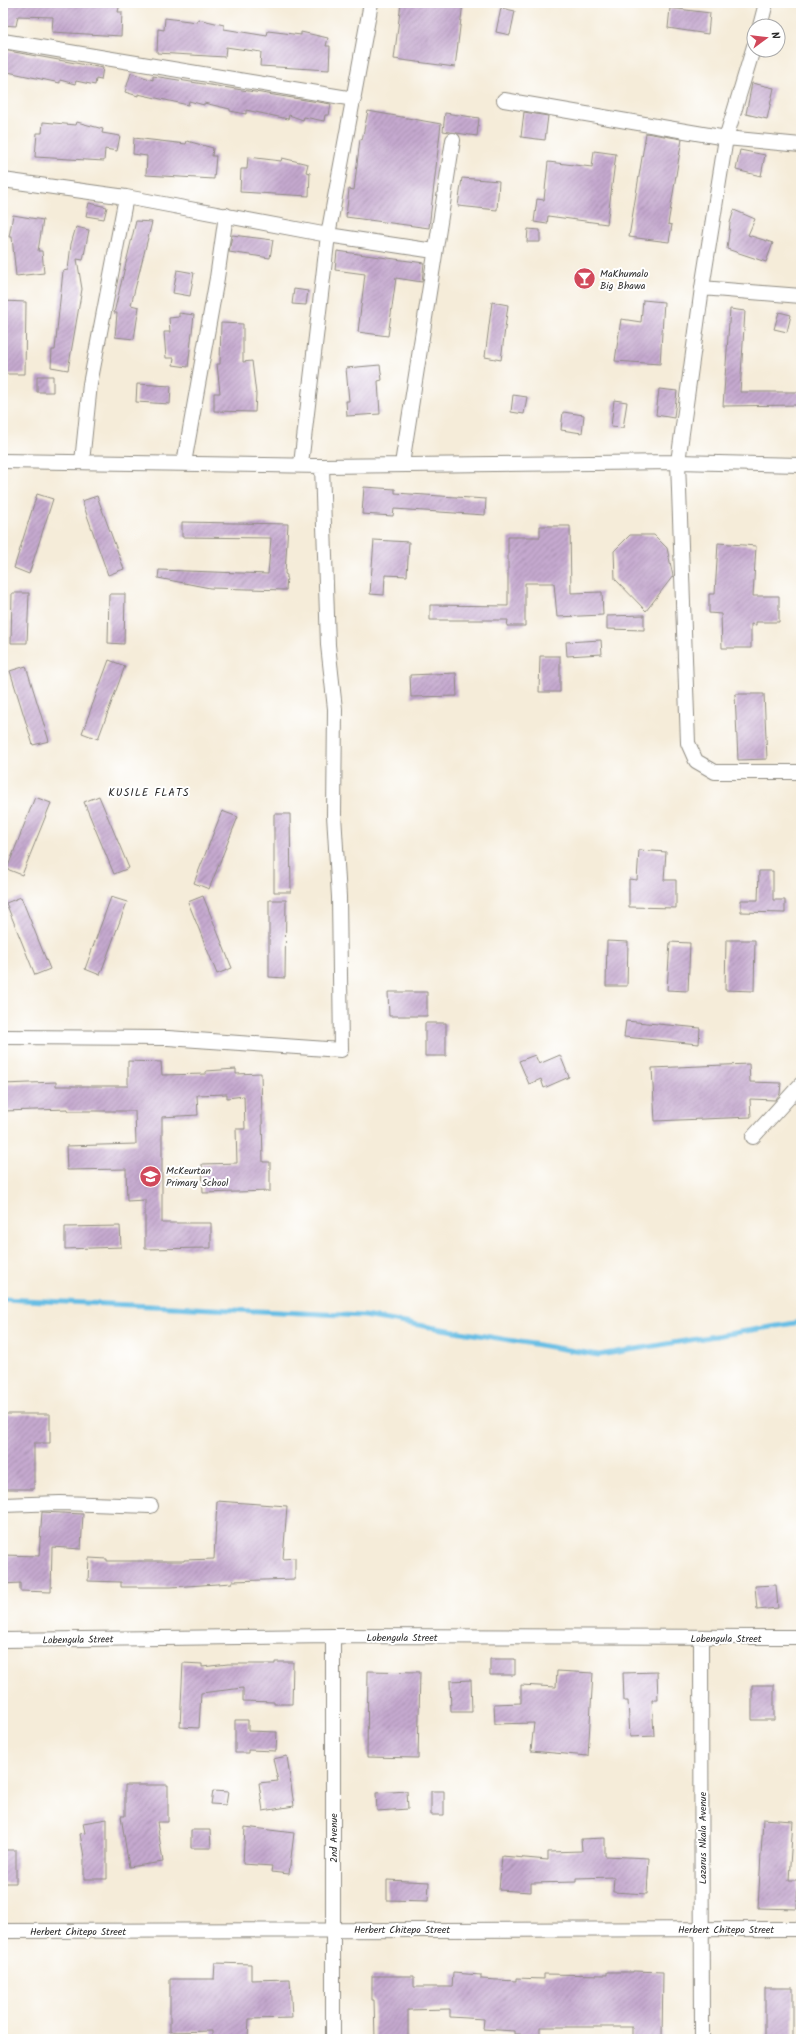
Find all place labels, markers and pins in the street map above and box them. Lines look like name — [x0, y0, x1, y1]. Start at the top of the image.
bar icon: MaKhumalo Big Bhawa — [571, 266, 597, 292]
place label: MaKhumalo Big Bhawa — [600, 266, 649, 294]
school or university icon: McKeurtan Primary School — [138, 1163, 164, 1189]
place label: McKeurtan Primary School — [166, 1163, 229, 1191]

